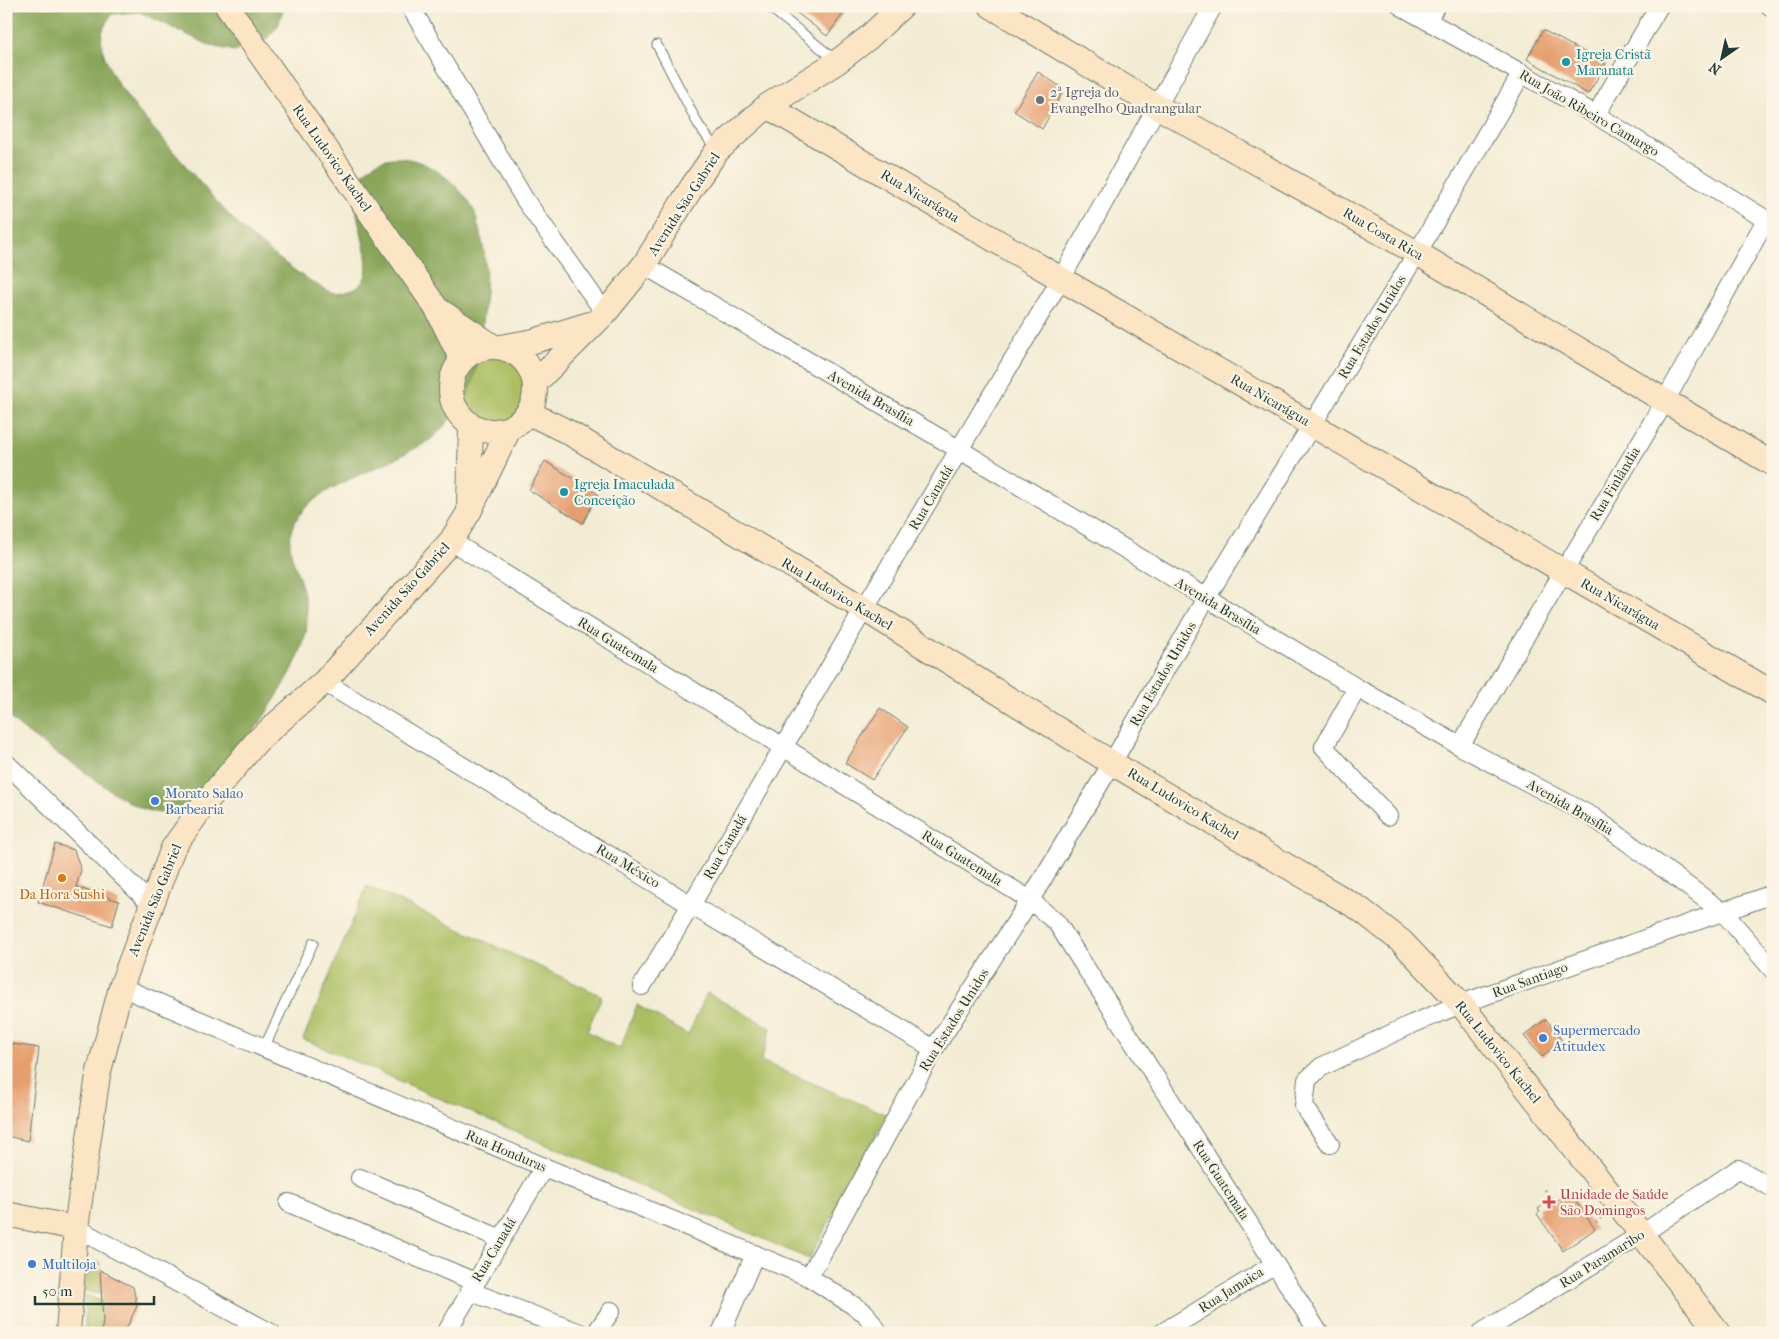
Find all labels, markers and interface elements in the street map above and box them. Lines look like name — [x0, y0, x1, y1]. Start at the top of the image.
north arrow — [1696, 32, 1746, 82]
place label: Igreja Cristã Maranata — [1576, 46, 1651, 79]
marker: Igreja Cristã Maranata — [1560, 56, 1572, 68]
text: N — [1706, 58, 1724, 78]
street label: Rua João Ribeiro Camargo — [1516, 66, 1662, 160]
place label: 2ª Igreja do Evangelho Quadrangular — [1050, 84, 1201, 117]
marker: 2ª Igreja do Evangelho Quadrangular — [1034, 94, 1046, 106]
street label: Rua Ludovico Kachel — [289, 101, 375, 215]
street label: Avenida São Gabriel — [644, 149, 724, 260]
street label: Rua Nicarágua — [877, 166, 963, 226]
street label: Rua Costa Rica — [1340, 204, 1427, 264]
street label: Rua Estados Unidos — [1334, 272, 1410, 382]
street label: Avenida Brasília — [824, 366, 918, 430]
street label: Rua Nicarágua — [1227, 370, 1313, 430]
street label: Rua Finlândia — [1586, 443, 1644, 524]
street label: Rua Canadá — [905, 462, 957, 533]
place label: Igreja Imaculada Conceição — [574, 476, 675, 509]
marker: Igreja Imaculada Conceição — [558, 486, 570, 498]
street label: Avenida São Gabriel — [360, 539, 453, 640]
street label: Rua Ludovico Kachel — [778, 554, 896, 634]
street label: Avenida Brasília — [1171, 573, 1264, 639]
street label: Rua Nicarágua — [1577, 574, 1663, 634]
street label: Rua Guatemala — [574, 613, 662, 677]
street label: Rua Estados Unidos — [1126, 618, 1200, 730]
street label: Rua Ludovico Kachel — [1124, 764, 1242, 844]
street label: Avenida Brasília — [1523, 775, 1617, 839]
place label: Morato Salao Barbearia — [165, 785, 243, 818]
marker: Morato Salao Barbearia — [149, 795, 161, 807]
street label: Rua Canadá — [700, 811, 751, 882]
street label: Rua Guatemala — [918, 826, 1006, 890]
street label: Rua México — [593, 840, 663, 892]
street label: Avenida São Gabriel — [124, 841, 185, 960]
marker: Da Hora Sushi — [56, 872, 68, 884]
place label: Da Hora Sushi — [19, 886, 105, 903]
street label: Rua Santiago — [1490, 958, 1570, 1002]
street label: Rua Estados Unidos — [915, 965, 993, 1075]
street label: Rua Ludovico Kachel — [1451, 997, 1545, 1107]
place label: Supermercado Atitudex — [1552, 1022, 1640, 1055]
marker: Supermercado Atitudex — [1537, 1032, 1549, 1044]
street label: Rua Honduras — [463, 1126, 549, 1176]
street label: Rua Guatemala — [1189, 1137, 1253, 1224]
place label: Unidade de Saúde São Domingos — [1560, 1186, 1668, 1219]
marker: Unidade de Saúde São Domingos — [1542, 1195, 1556, 1209]
street label: Rua Canadá — [468, 1214, 520, 1285]
street label: Rua Paramaribo — [1556, 1226, 1648, 1292]
place label: Multiloja — [42, 1256, 97, 1273]
marker: Multiloja — [26, 1258, 38, 1270]
street label: Rua Jamaica — [1195, 1263, 1267, 1317]
scale bar — [35, 1274, 154, 1306]
text: 50 m — [42, 1282, 73, 1300]

